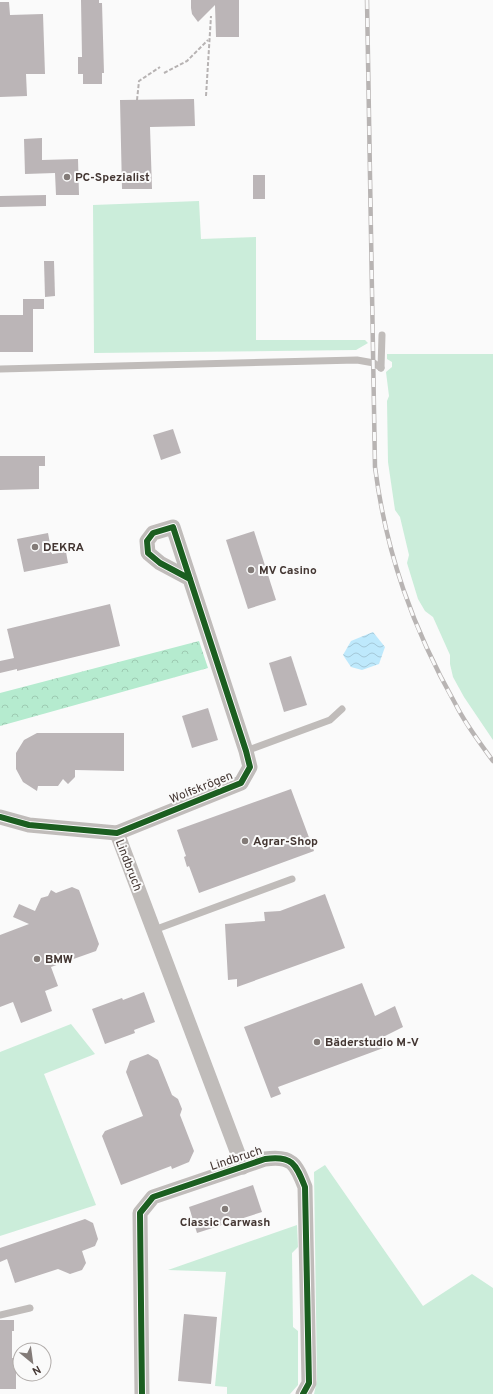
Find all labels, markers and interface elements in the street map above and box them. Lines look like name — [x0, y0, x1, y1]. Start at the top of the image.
place label: PC-Spezialist — [75, 170, 150, 186]
marker: PC-Spezialist — [62, 172, 72, 182]
place label: DEKRA — [43, 540, 85, 556]
marker: DEKRA — [30, 542, 40, 552]
place label: MV Casino — [259, 563, 317, 579]
marker: MV Casino — [246, 565, 256, 575]
street label: Wolfskrögen — [167, 768, 235, 808]
place label: Agrar-Shop — [253, 834, 318, 850]
marker: Agrar-Shop — [240, 836, 250, 846]
street label: Lindbruch — [111, 837, 145, 893]
place label: BMW — [45, 952, 73, 968]
marker: BMW — [32, 954, 42, 964]
place label: Bäderstudio M-V — [325, 1035, 419, 1051]
marker: Bäderstudio M-V — [312, 1037, 322, 1047]
street label: Lindbruch — [208, 1143, 265, 1175]
marker: Classic Carwash — [220, 1204, 230, 1214]
place label: Classic Carwash — [180, 1215, 270, 1231]
north arrow — [12, 1342, 52, 1382]
text: N — [30, 1362, 43, 1378]

